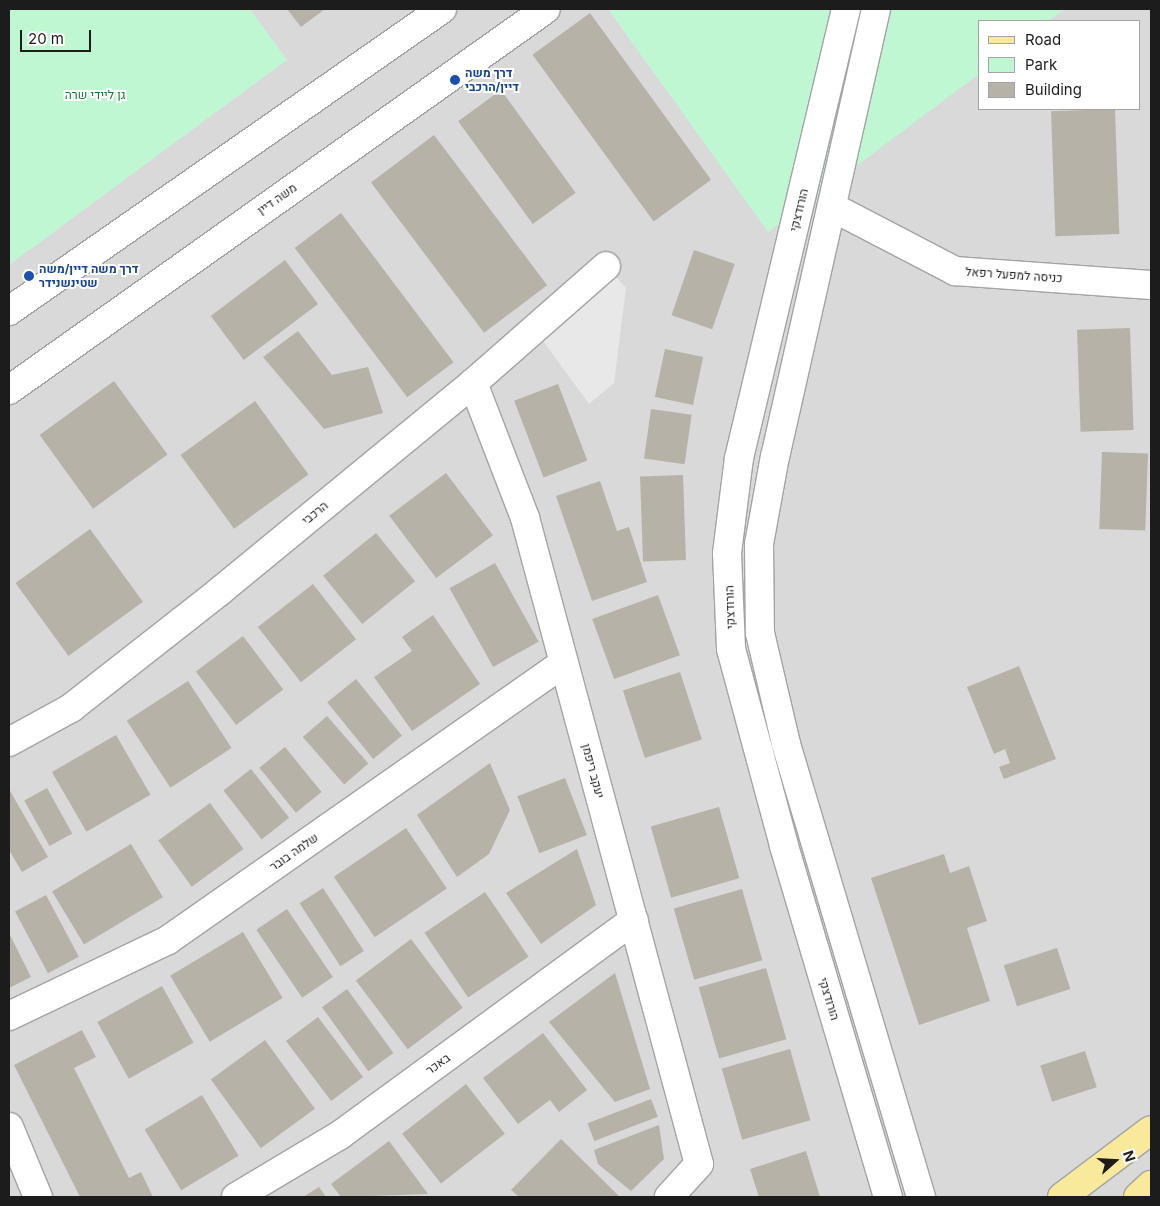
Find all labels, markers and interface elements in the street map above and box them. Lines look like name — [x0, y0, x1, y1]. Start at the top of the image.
scale bar — [22, 20, 94, 52]
legend — [978, 20, 1140, 110]
text: 20 m — [28, 29, 64, 48]
text: Road — [1025, 30, 1061, 49]
text: Park — [1025, 55, 1057, 74]
place label: דרך משה דיין/הרכבי — [465, 66, 519, 94]
marker: דרך משה דיין/הרכבי — [449, 74, 461, 86]
text: Building — [1025, 80, 1082, 99]
park label: גן ליידי שרה — [65, 88, 125, 102]
street label: משה דיין — [255, 180, 299, 218]
street label: הורודצקי — [787, 187, 811, 233]
place label: דרך משה דיין/משה שטינשנידר — [39, 262, 138, 290]
street label: כניסה למפעל רפאל — [965, 264, 1063, 286]
marker: דרך משה דיין/משה שטינשנידר — [23, 270, 35, 282]
street label: הרכבי — [299, 498, 331, 528]
street label: הורודצקי — [722, 585, 738, 629]
street label: יעקב ריפמן — [579, 742, 607, 800]
street label: שלמה בובר — [267, 830, 321, 874]
street label: הורודצקי — [816, 976, 842, 1022]
street label: באכר — [423, 1050, 453, 1078]
north arrow — [1090, 1136, 1140, 1186]
text: N — [1120, 1148, 1139, 1164]

